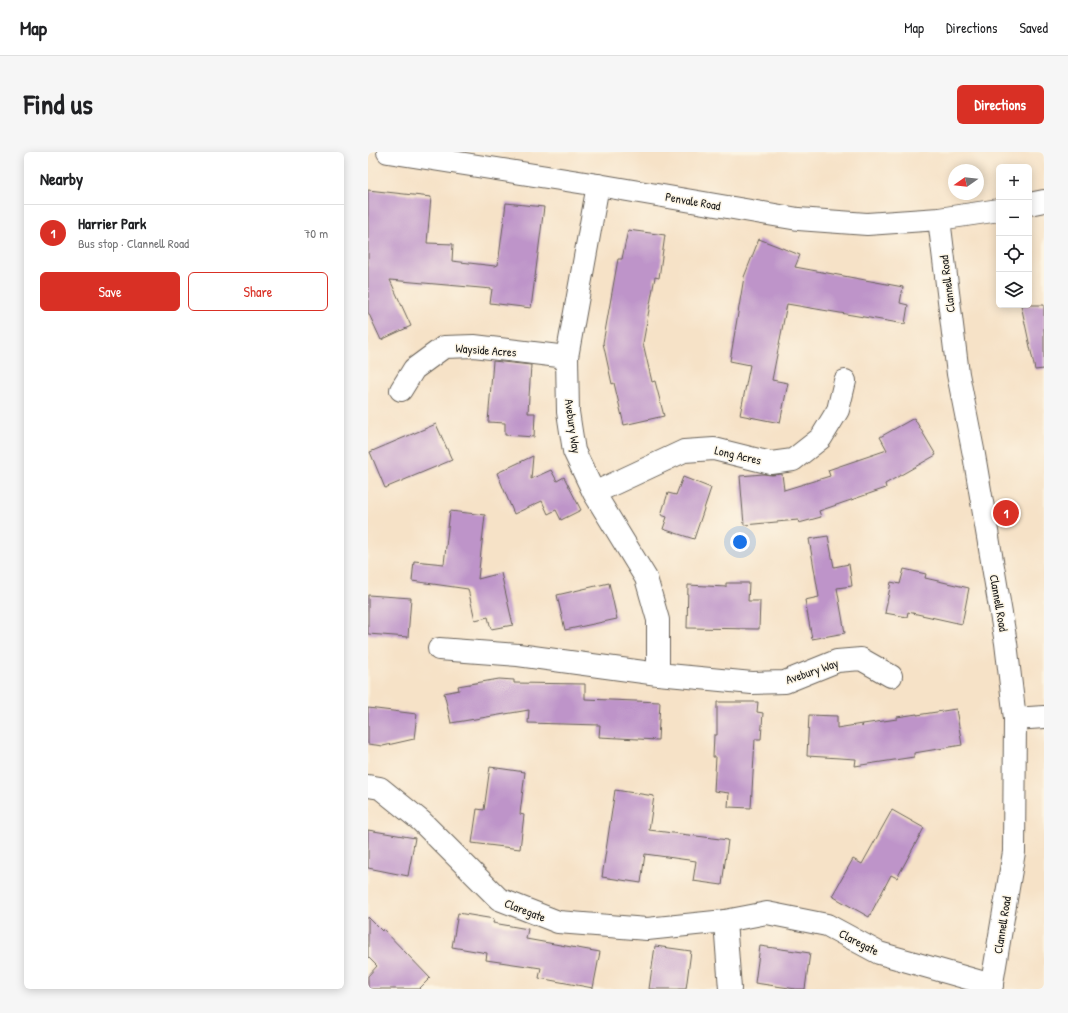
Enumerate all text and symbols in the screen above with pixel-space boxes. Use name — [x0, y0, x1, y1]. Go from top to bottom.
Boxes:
text: Map — [20, 15, 47, 41]
text: Map — [904, 18, 924, 37]
text: Directions — [946, 18, 997, 37]
text: Saved — [1019, 18, 1048, 37]
text: Find us — [24, 85, 93, 123]
button: Directions — [957, 85, 1044, 124]
north arrow — [948, 164, 984, 200]
map controls — [996, 164, 1032, 308]
button: + — [996, 164, 1032, 200]
text: Nearby — [40, 167, 83, 190]
street label: Penvale Road — [664, 188, 722, 214]
button: − — [996, 200, 1032, 236]
text: Harrier Park — [78, 213, 146, 234]
text: 1 — [51, 224, 55, 242]
text: 70 m — [304, 224, 328, 242]
text: Bus stop · Clannell Road — [78, 234, 189, 252]
button: locate — [996, 236, 1032, 272]
street label: Clannell Road — [935, 254, 959, 314]
button: Save — [40, 272, 180, 311]
button: Share — [188, 272, 328, 311]
button: layers — [996, 272, 1032, 308]
street label: Wayside Acres — [455, 339, 518, 361]
street label: Avebury Way — [561, 398, 585, 454]
street label: Long Acres — [713, 441, 763, 469]
pin: 1 — [993, 498, 1019, 528]
your location — [730, 532, 750, 552]
street label: Clannell Road — [986, 573, 1012, 633]
street label: Avebury Way — [783, 654, 841, 688]
street label: Claregate — [502, 894, 548, 926]
street label: Clannell Road — [989, 895, 1015, 955]
street label: Claregate — [836, 925, 882, 959]

